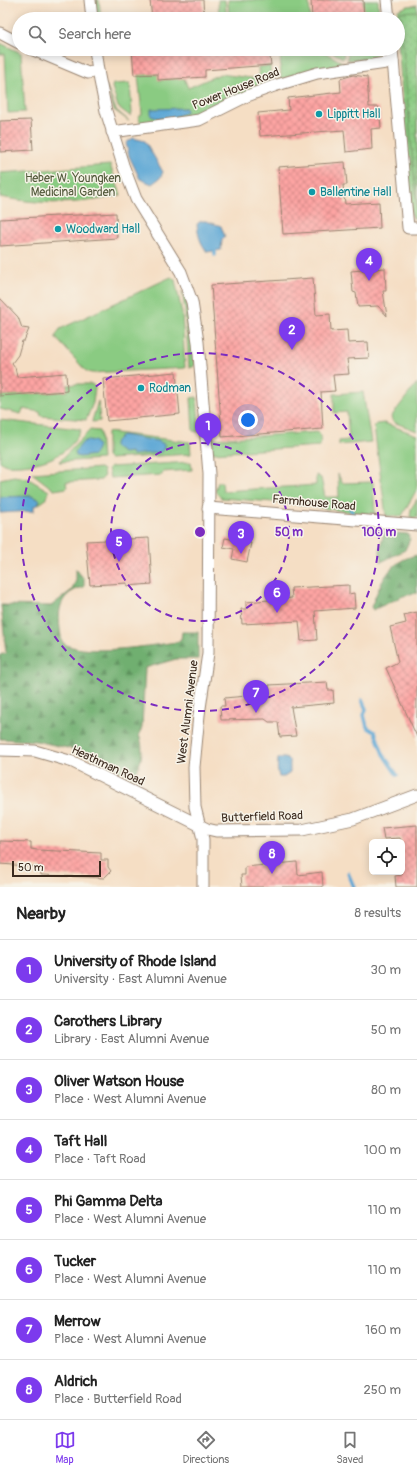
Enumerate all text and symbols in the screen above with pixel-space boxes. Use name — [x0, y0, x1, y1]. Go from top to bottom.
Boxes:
search box — [12, 12, 405, 56]
icon: search — [26, 23, 48, 45]
text: Search here — [58, 25, 131, 44]
street label: Power House Road — [190, 65, 282, 113]
place label: Lippitt Hall — [327, 107, 381, 122]
marker: Lippitt Hall — [314, 109, 324, 119]
park label: Heber W. Youngken Medicinal Garden — [25, 171, 121, 200]
place label: Ballentine Hall — [320, 185, 392, 200]
marker: Ballentine Hall — [307, 187, 317, 197]
place label: Woodward Hall — [66, 222, 140, 237]
marker: Woodward Hall — [53, 224, 63, 234]
pin: 4 — [356, 248, 382, 281]
pin: 2 — [279, 317, 305, 350]
place label: Rodman — [149, 381, 191, 396]
marker: Rodman — [136, 383, 146, 393]
your location — [238, 410, 258, 430]
pin: 1 — [195, 413, 221, 446]
street label: Farmhouse Road — [272, 492, 357, 514]
pin: 3 — [228, 521, 254, 554]
centre of rings — [193, 525, 207, 539]
text: 50 m — [275, 525, 303, 540]
text: 100 m — [362, 525, 397, 540]
pin: 5 — [106, 529, 132, 562]
pin: 6 — [264, 580, 290, 613]
street label: West Alumni Avenue — [174, 659, 202, 765]
pin: 7 — [243, 680, 269, 713]
street label: Heathman Road — [69, 743, 147, 790]
street label: Butterfield Road — [221, 808, 303, 826]
map controls — [369, 839, 405, 875]
button: locate — [369, 839, 405, 875]
pin: 8 — [259, 841, 285, 874]
scale bar — [12, 859, 101, 878]
text: 50 m — [18, 861, 44, 874]
text: Nearby — [16, 903, 65, 924]
text: 8 results — [355, 905, 401, 921]
text: University of Rhode Island — [54, 952, 216, 971]
text: 1 — [26, 962, 32, 978]
text: 30 m — [371, 962, 401, 978]
text: University · East Alumni Avenue — [54, 971, 227, 987]
text: Carothers Library — [54, 1012, 162, 1031]
text: 2 — [25, 1022, 33, 1038]
text: 50 m — [371, 1022, 401, 1038]
text: Library · East Alumni Avenue — [54, 1031, 209, 1047]
text: Oliver Watson House — [54, 1072, 184, 1091]
text: 3 — [25, 1082, 33, 1098]
text: 80 m — [371, 1082, 401, 1098]
text: Place · West Alumni Avenue — [54, 1091, 206, 1107]
text: Taft Hall — [54, 1132, 107, 1151]
text: 4 — [25, 1142, 33, 1158]
text: 100 m — [364, 1142, 401, 1158]
text: Place · Taft Road — [54, 1151, 146, 1167]
text: Phi Gamma Delta — [54, 1192, 163, 1211]
text: 5 — [25, 1202, 33, 1218]
text: 110 m — [368, 1202, 401, 1218]
text: Place · West Alumni Avenue — [54, 1211, 206, 1227]
text: Tucker — [54, 1252, 96, 1271]
text: 6 — [25, 1262, 33, 1278]
text: 110 m — [368, 1262, 401, 1278]
text: Place · West Alumni Avenue — [54, 1271, 206, 1287]
text: Merrow — [54, 1312, 101, 1331]
text: 7 — [26, 1322, 32, 1338]
text: 160 m — [365, 1322, 401, 1338]
text: Place · West Alumni Avenue — [54, 1331, 206, 1347]
text: Aldrich — [54, 1372, 97, 1391]
text: 8 — [26, 1382, 32, 1398]
text: 250 m — [363, 1382, 401, 1398]
text: Place · Butterfield Road — [54, 1391, 182, 1407]
tab: Map — [54, 1429, 76, 1466]
tab: Directions — [183, 1429, 229, 1466]
tab: Saved — [336, 1429, 363, 1466]

